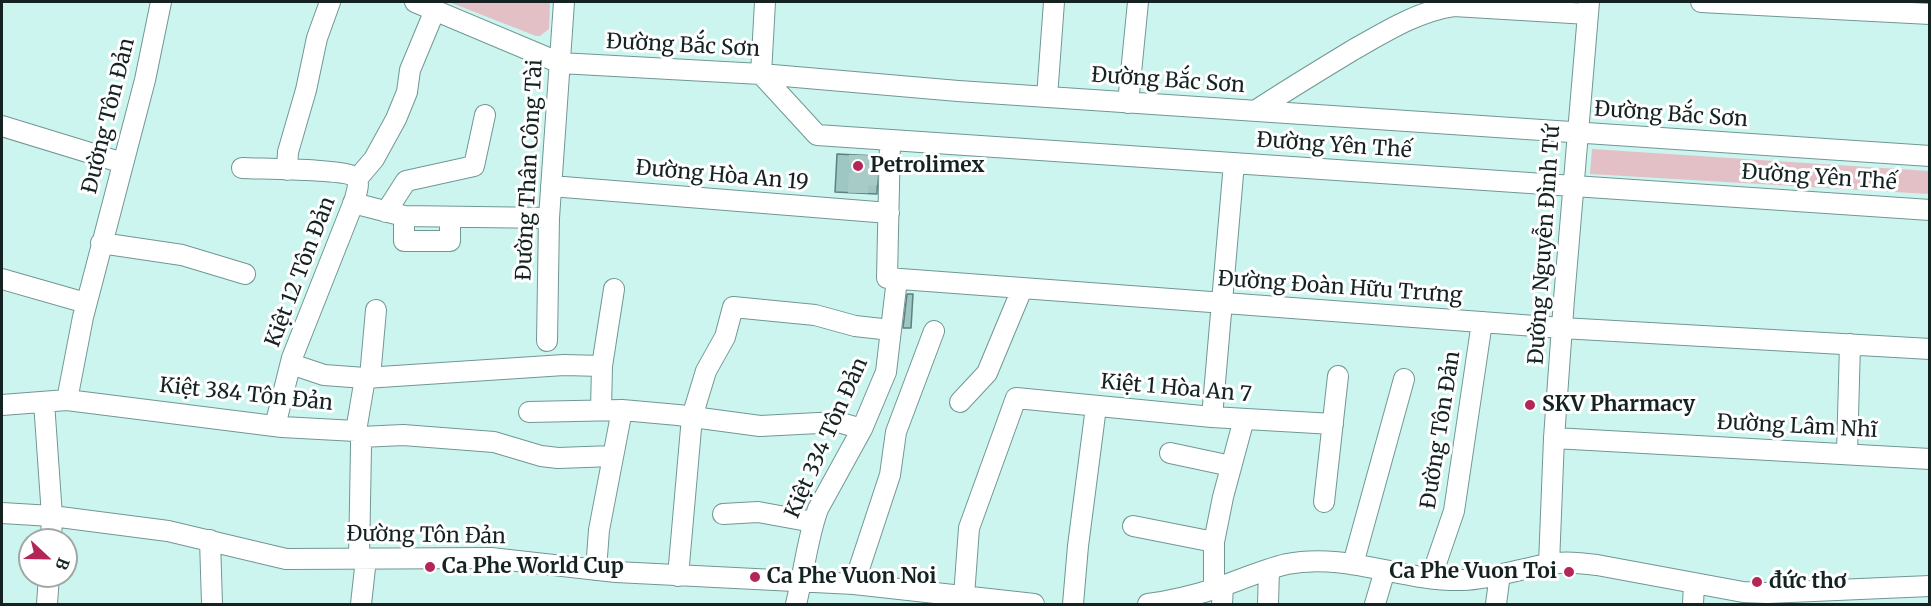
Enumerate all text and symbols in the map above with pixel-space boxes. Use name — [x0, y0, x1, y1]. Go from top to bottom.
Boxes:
street label: Đường Bắc Sơn — [605, 29, 761, 63]
street label: Đường Tôn Đản — [77, 36, 141, 196]
street label: Đường Thân Công Tài — [512, 59, 548, 281]
street label: Đường Bắc Sơn — [1090, 63, 1246, 99]
street label: Đường Bắc Sơn — [1593, 97, 1749, 133]
street label: Đường Nguyễn Đình Tứ — [1524, 125, 1566, 365]
street label: Đường Yên Thế — [1256, 128, 1412, 164]
place label: Petrolimex — [870, 153, 985, 179]
street label: Đường Hòa An 19 — [634, 156, 810, 196]
marker: Petrolimex — [851, 159, 865, 173]
street label: Đường Yên Thế — [1741, 160, 1897, 196]
street label: Kiệt 12 Tôn Đản — [261, 193, 341, 351]
street label: Đường Đoàn Hữu Trưng — [1217, 267, 1463, 309]
street label: Đường Tôn Đản — [1416, 349, 1466, 511]
street label: Kiệt 334 Tôn Đản — [780, 354, 874, 522]
street label: Kiệt 1 Hòa An 7 — [1099, 370, 1253, 408]
street label: Kiệt 384 Tôn Đản — [158, 373, 334, 417]
place label: SKV Pharmacy — [1542, 392, 1695, 418]
marker: SKV Pharmacy — [1523, 398, 1537, 412]
street label: Đường Lâm Nhĩ — [1716, 410, 1878, 444]
street label: Đường Tôn Đản — [346, 522, 506, 550]
north arrow — [18, 528, 78, 588]
place label: Ca Phe World Cup — [442, 554, 624, 580]
text: B — [51, 555, 74, 573]
place label: Ca Phe Vuon Toi — [1389, 559, 1557, 585]
marker: Ca Phe World Cup — [423, 560, 437, 574]
place label: Ca Phe Vuon Noi — [767, 564, 937, 590]
marker: Ca Phe Vuon Toi — [1562, 565, 1576, 579]
place label: đức thơ — [1769, 569, 1846, 595]
marker: Ca Phe Vuon Noi — [748, 570, 762, 584]
marker: đức thơ — [1750, 575, 1764, 589]

